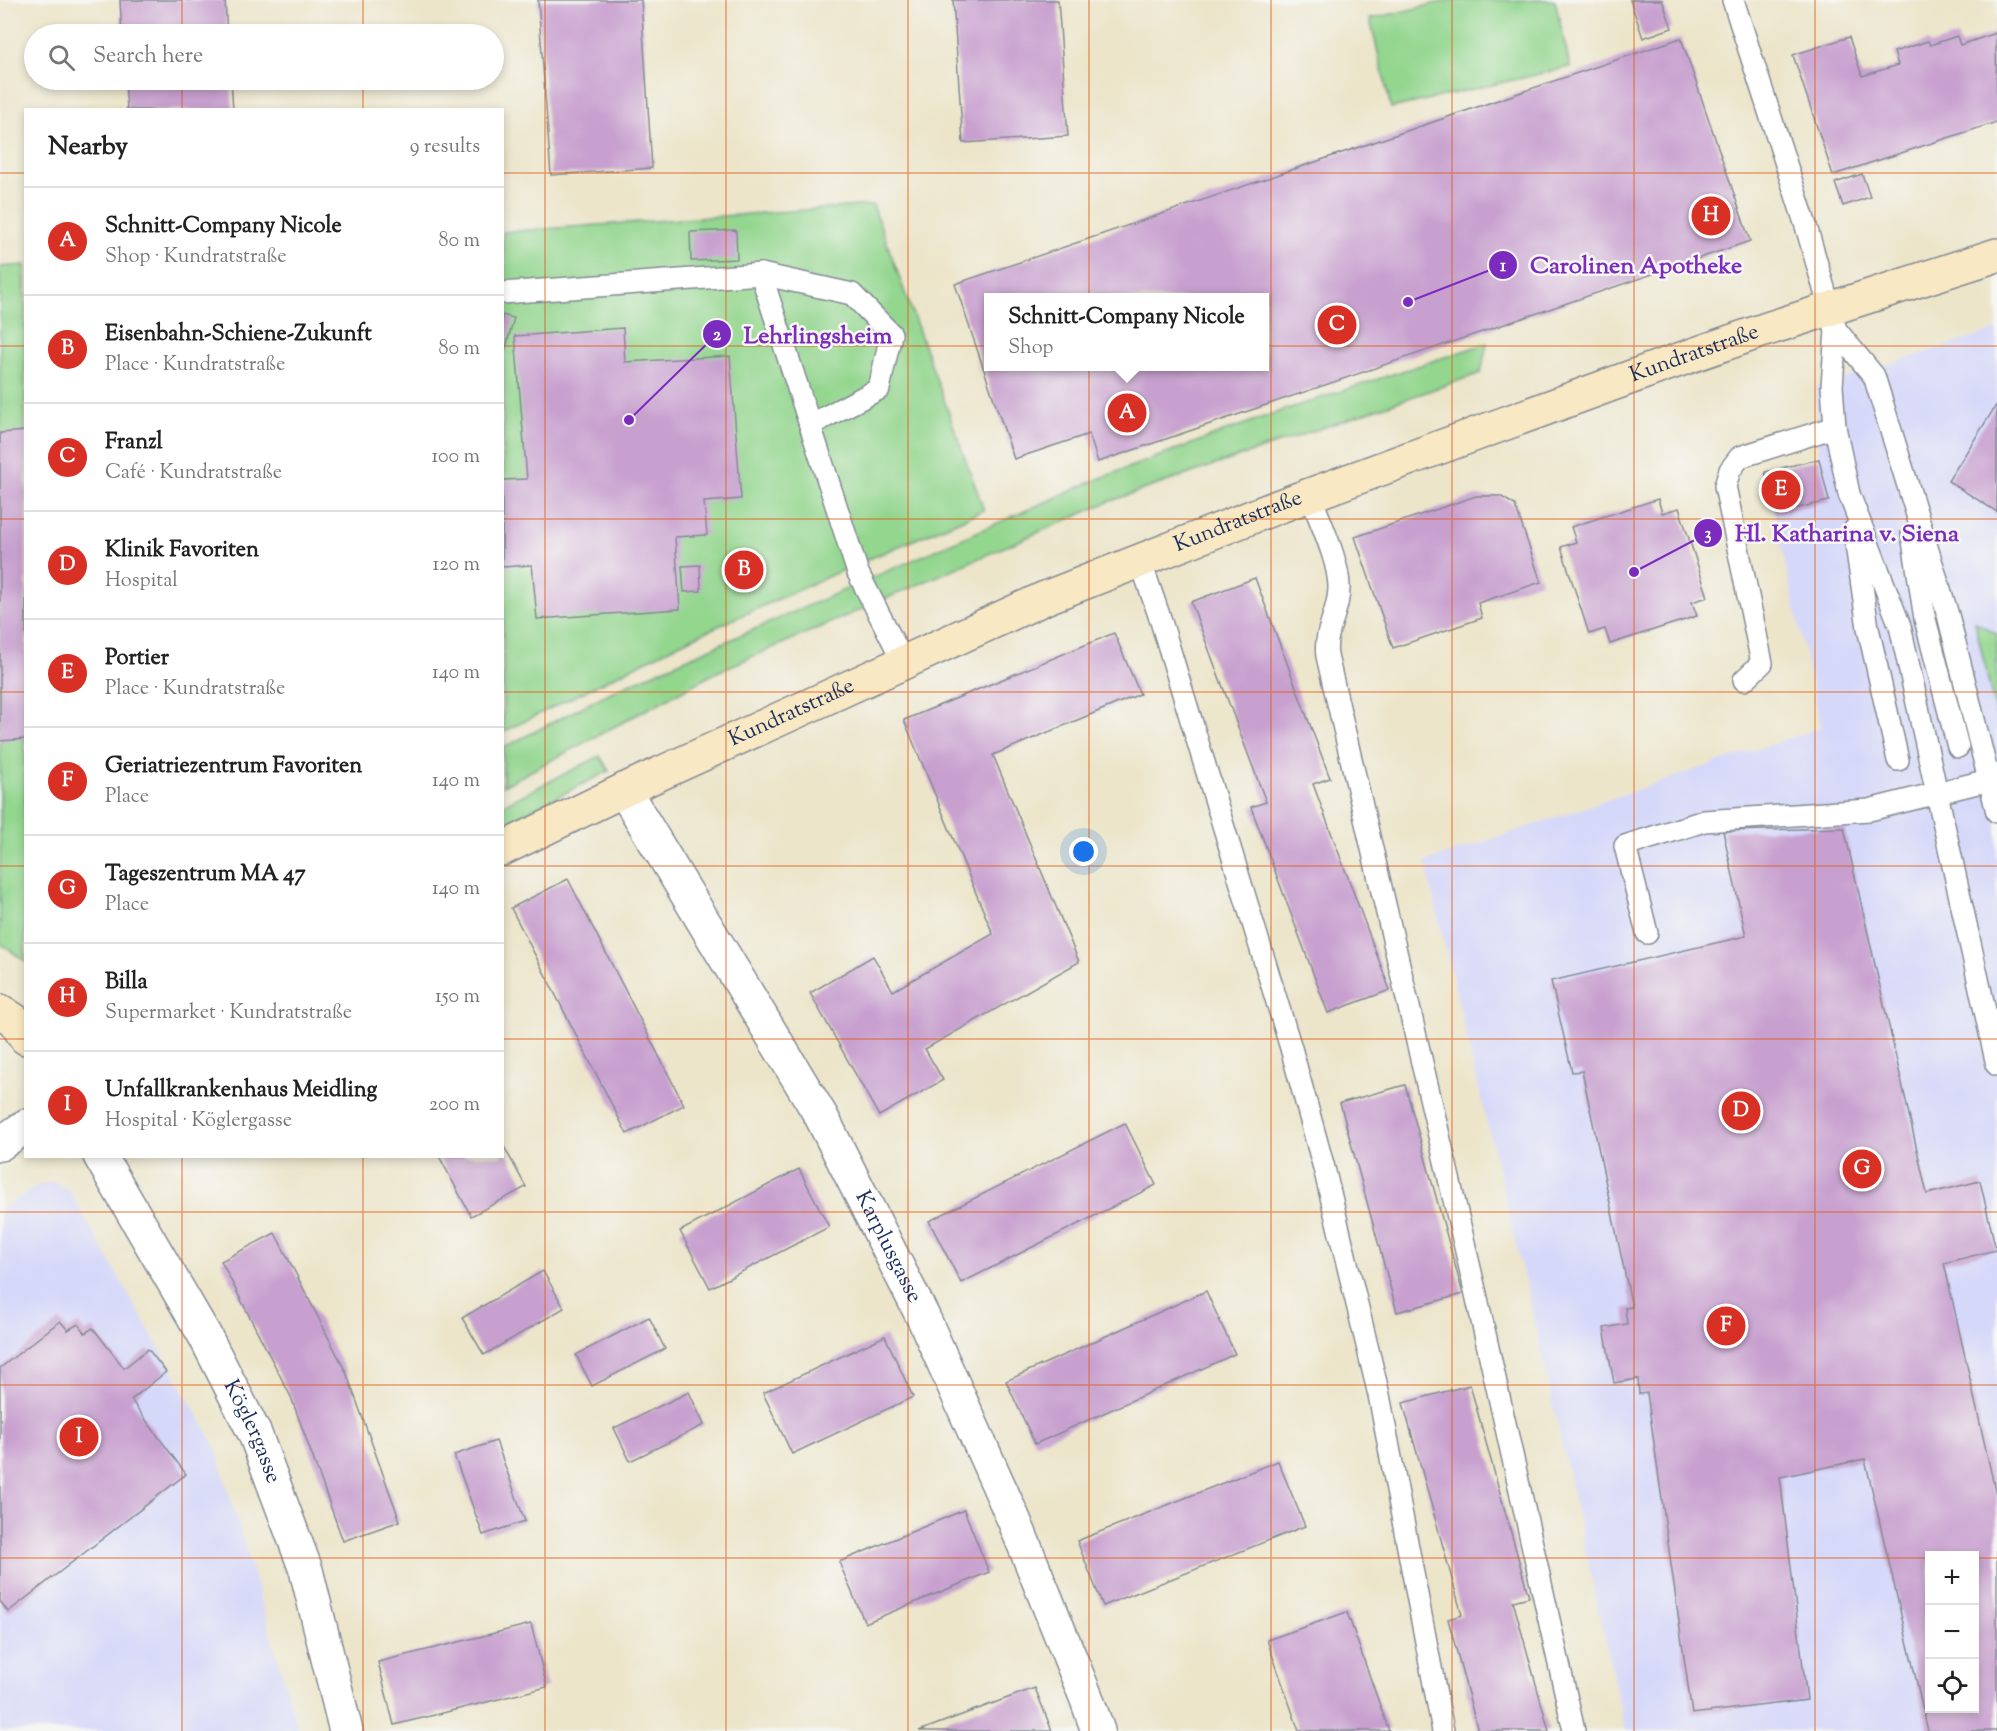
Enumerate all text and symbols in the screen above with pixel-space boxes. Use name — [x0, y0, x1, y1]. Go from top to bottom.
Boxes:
search box — [24, 24, 504, 90]
icon: search — [45, 41, 78, 74]
text: Search here — [93, 41, 203, 73]
text: Nearby — [48, 129, 128, 166]
text: 9 results — [410, 133, 480, 162]
pin: H — [1692, 194, 1730, 238]
text: Schnitt-Company Nicole — [105, 211, 342, 243]
text: A — [59, 227, 76, 256]
text: 80 m — [439, 227, 480, 256]
text: Shop · Kundratstraße — [105, 243, 287, 272]
callout: Carolinen Apotheke — [1488, 244, 1754, 286]
text: Carolinen Apotheke — [1530, 250, 1742, 284]
text: 1 — [1500, 254, 1507, 280]
popup — [984, 293, 1269, 371]
text: Schnitt-Company Nicole — [1008, 302, 1245, 334]
pin: C — [1318, 302, 1356, 348]
callout: Lehrlingsheim — [702, 313, 905, 355]
street label: Kundratstraße — [1625, 317, 1764, 392]
text: Eisenbahn-Schiene-Zukunft — [105, 319, 372, 351]
text: Lehrlingsheim — [744, 320, 892, 354]
text: 2 — [713, 323, 722, 349]
text: Shop — [1008, 334, 1053, 363]
text: B — [61, 335, 74, 364]
text: 80 m — [439, 335, 480, 364]
text: Place · Kundratstraße — [105, 351, 285, 380]
pin: A — [1108, 390, 1146, 436]
text: Franzl — [105, 427, 163, 459]
text: C — [59, 443, 76, 472]
text: 100 m — [431, 443, 480, 472]
text: Café · Kundratstraße — [105, 459, 282, 488]
pin: E — [1762, 468, 1800, 512]
street label: Kundratstraße — [1170, 483, 1307, 562]
callout: Hl. Katharina v. Siena — [1693, 512, 1971, 554]
text: Hl. Katharina v. Siena — [1735, 518, 1960, 552]
text: 3 — [1704, 522, 1712, 548]
text: Klinik Favoriten — [105, 535, 259, 567]
pin: B — [724, 548, 764, 592]
text: D — [60, 551, 75, 580]
text: 120 m — [432, 551, 480, 580]
text: Hospital — [105, 567, 178, 596]
text: Portier — [105, 643, 169, 675]
text: E — [61, 659, 74, 688]
text: 140 m — [432, 659, 480, 688]
street label: Kundratstraße — [724, 671, 860, 756]
text: Place · Kundratstraße — [105, 675, 285, 704]
text: Geriatriezentrum Favoriten — [105, 751, 362, 783]
text: F — [62, 767, 73, 796]
text: 140 m — [432, 767, 480, 796]
text: Place — [105, 783, 149, 812]
your location — [1069, 837, 1098, 866]
text: Tageszentrum MA 47 — [105, 859, 305, 891]
text: G — [59, 875, 76, 904]
text: 140 m — [432, 875, 480, 904]
text: Place — [105, 891, 149, 920]
text: Billa — [105, 967, 148, 999]
text: H — [60, 983, 75, 1012]
text: 150 m — [435, 983, 480, 1012]
text: Supermarket · Kundratstraße — [105, 999, 352, 1028]
text: Unfallkrankenhaus Meidling — [105, 1075, 377, 1107]
pin: D — [1722, 1088, 1760, 1134]
text: I — [64, 1091, 71, 1120]
text: 200 m — [429, 1091, 480, 1120]
text: Hospital · Köglergasse — [105, 1107, 292, 1136]
pin: G — [1842, 1146, 1882, 1192]
street label: Karplusgasse — [846, 1186, 929, 1309]
pin: F — [1706, 1304, 1746, 1348]
street label: Köglergasse — [214, 1374, 288, 1488]
pin: I — [60, 1414, 98, 1460]
map controls — [1925, 1551, 1979, 1713]
button: + — [1925, 1551, 1979, 1605]
button: − — [1925, 1605, 1979, 1659]
button: locate — [1925, 1659, 1979, 1713]

